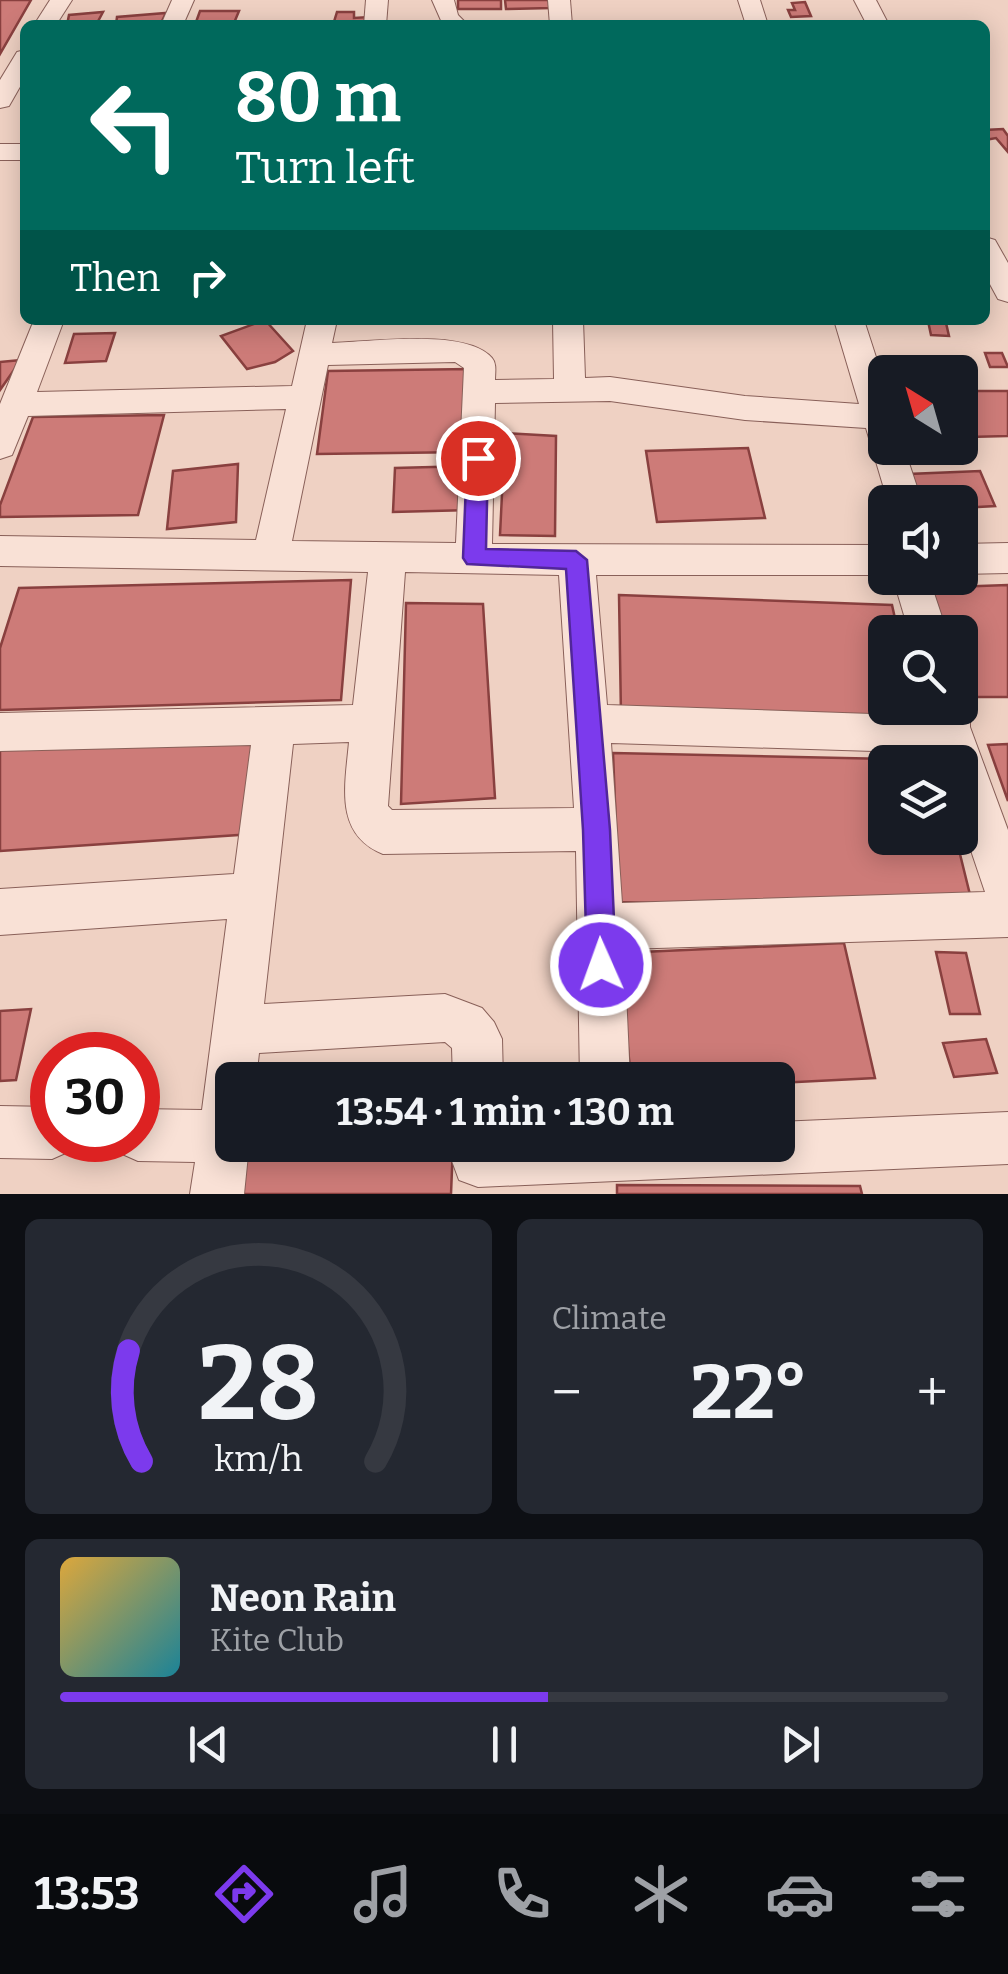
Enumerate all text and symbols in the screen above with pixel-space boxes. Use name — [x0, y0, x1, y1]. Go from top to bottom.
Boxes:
text: 80 m — [235, 56, 401, 140]
icon: left — [70, 60, 200, 190]
text: Turn left — [235, 141, 415, 195]
icon: right — [180, 250, 235, 305]
text: Then — [70, 255, 160, 301]
north arrow — [868, 355, 978, 465]
map controls — [868, 355, 978, 855]
pin — [436, 416, 521, 501]
icon: arrive — [451, 431, 506, 486]
button: sound — [868, 485, 978, 595]
button: search — [868, 615, 978, 725]
button: layers — [868, 745, 978, 855]
position arrow — [549, 913, 653, 1017]
speed limit sign: 30 — [30, 1032, 160, 1162]
text: 13:54 · 1 min · 130 m — [336, 1089, 674, 1135]
text: Climate — [552, 1299, 667, 1337]
text: 28 — [198, 1322, 319, 1447]
text: 22° — [690, 1348, 808, 1438]
text: − — [552, 1360, 582, 1426]
text: + — [917, 1360, 948, 1426]
text: km/h — [214, 1438, 302, 1480]
text: Neon Rain — [210, 1575, 396, 1621]
text: Kite Club — [210, 1621, 344, 1659]
icon: previous — [181, 1717, 236, 1772]
icon: pause — [477, 1717, 532, 1772]
icon: next — [773, 1717, 828, 1772]
icon: directions — [209, 1859, 279, 1929]
icon: music — [348, 1859, 418, 1929]
icon: phone — [487, 1859, 557, 1929]
icon: climate — [626, 1859, 696, 1929]
icon: car — [765, 1859, 835, 1929]
icon: filters — [903, 1859, 973, 1929]
text: 13:53 — [34, 1867, 140, 1921]

